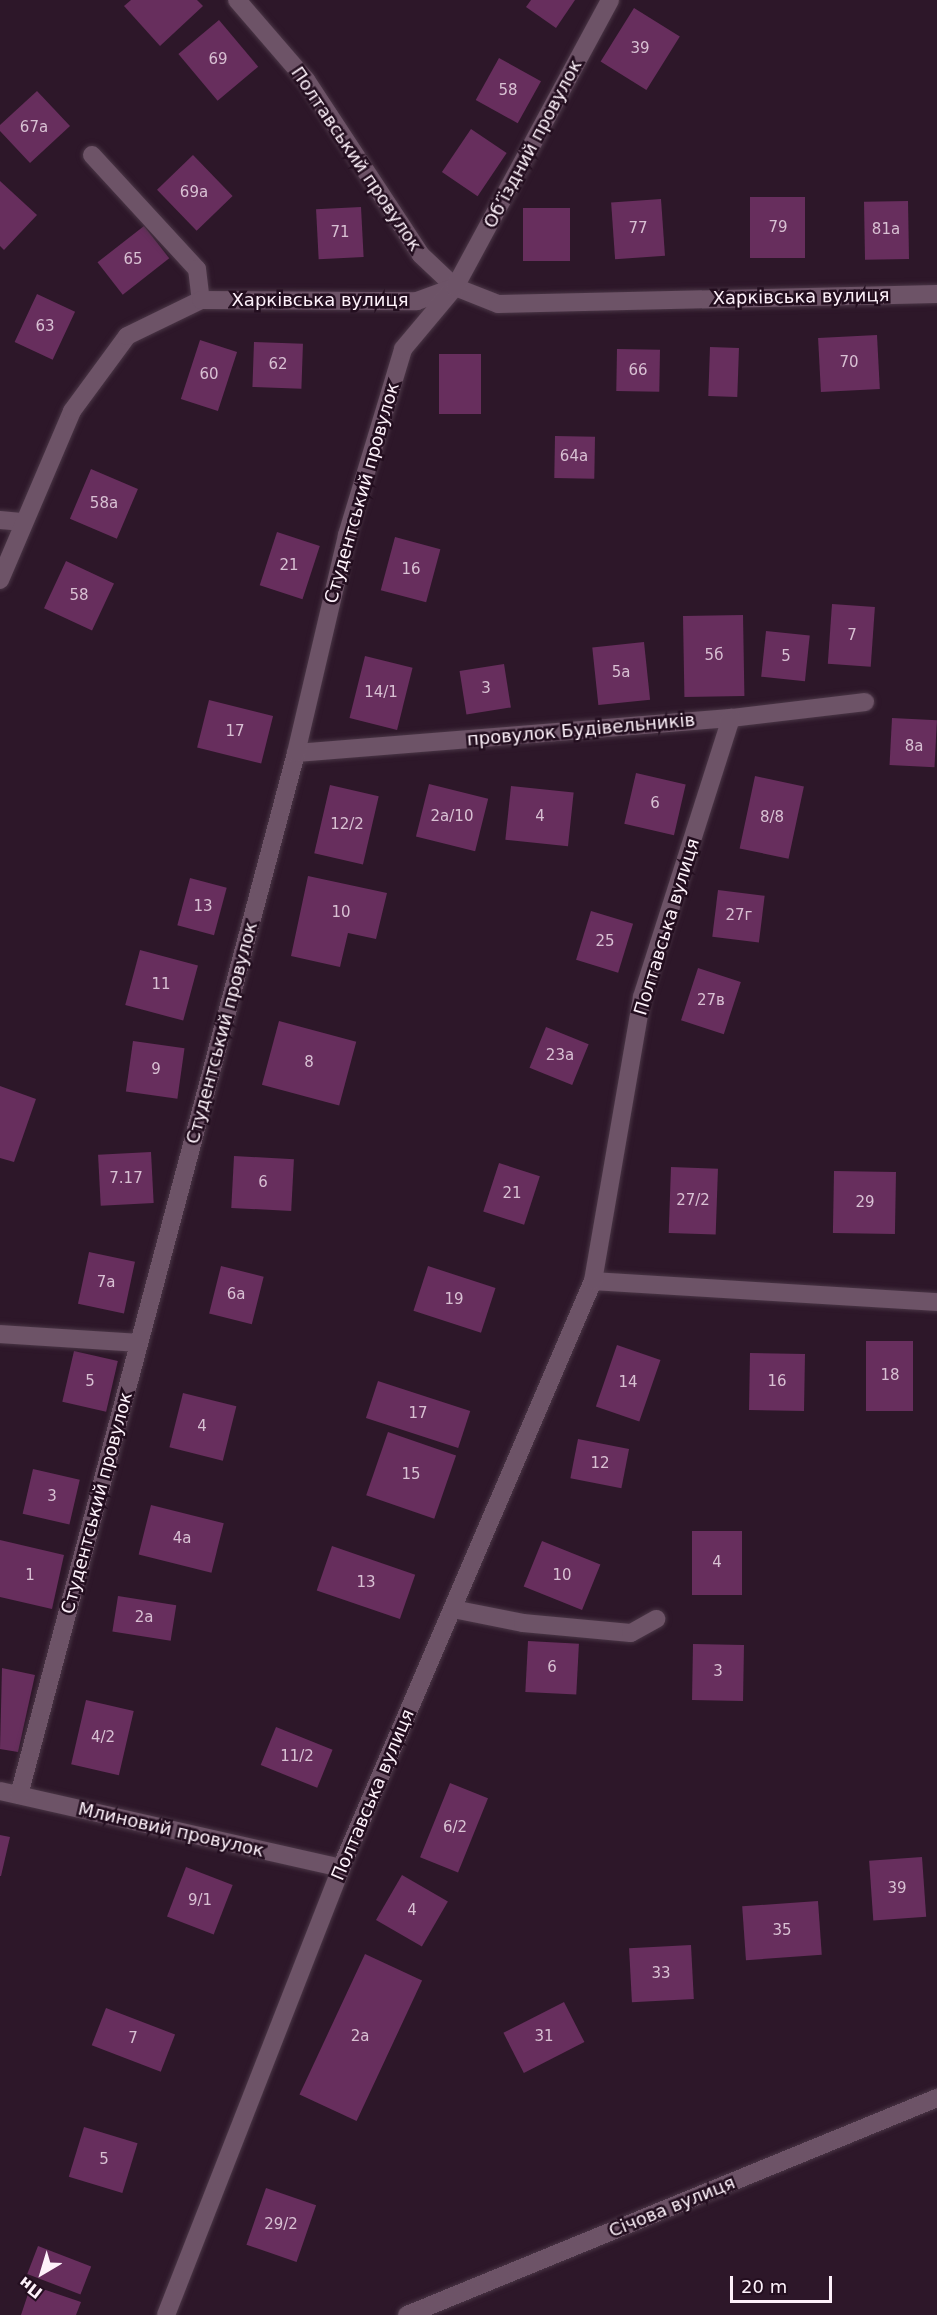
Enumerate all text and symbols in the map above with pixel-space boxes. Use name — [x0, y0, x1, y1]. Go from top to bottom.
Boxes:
house number: 39 — [630, 40, 650, 58]
house number: 69 — [208, 51, 228, 69]
street label: Обʼїздний провулок — [479, 56, 587, 232]
street label: Полтавський провулок — [286, 63, 426, 255]
house number: 58 — [498, 82, 518, 100]
house number: 67а — [20, 119, 48, 137]
house number: 69а — [180, 184, 208, 202]
house number: 79 — [768, 219, 788, 237]
house number: 77 — [628, 220, 648, 238]
house number: 81а — [872, 221, 900, 239]
house number: 71 — [330, 224, 350, 242]
house number: 65 — [123, 251, 143, 269]
street label: Харківська вулиця — [712, 285, 890, 309]
street label: Харківська вулиця — [232, 289, 408, 311]
house number: 63 — [35, 318, 55, 336]
house number: 70 — [839, 354, 859, 372]
house number: 62 — [268, 356, 288, 374]
house number: 66 — [628, 362, 648, 380]
house number: 60 — [199, 366, 219, 384]
street label: Студентський провулок — [320, 380, 404, 606]
house number: 64а — [560, 448, 588, 466]
house number: 58а — [90, 495, 118, 513]
house number: 21 — [279, 557, 299, 575]
house number: 16 — [401, 561, 421, 579]
house number: 58 — [69, 587, 89, 605]
house number: 7 — [847, 627, 857, 645]
house number: 5б — [705, 647, 723, 665]
house number: 5 — [781, 648, 791, 666]
house number: 5а — [612, 664, 630, 682]
house number: 3 — [481, 680, 491, 698]
house number: 14/1 — [364, 684, 398, 702]
street label: провулок Будівельників — [466, 709, 696, 751]
house number: 17 — [225, 723, 245, 741]
house number: 8а — [905, 738, 923, 756]
house number: 6 — [650, 795, 660, 813]
house number: 2а/10 — [431, 808, 473, 826]
house number: 4 — [535, 808, 545, 826]
house number: 8/8 — [760, 809, 784, 827]
house number: 12/2 — [330, 816, 364, 834]
street label: Полтавська вулиця — [630, 836, 704, 1018]
house number: 13 — [193, 898, 213, 916]
house number: 10 — [331, 904, 351, 922]
house number: 27г — [726, 907, 752, 925]
street label: Студентський провулок — [182, 920, 262, 1146]
house number: 25 — [595, 933, 615, 951]
house number: 11 — [151, 976, 171, 994]
house number: 27в — [697, 992, 725, 1010]
house number: 23а — [546, 1047, 574, 1065]
house number: 8 — [304, 1054, 314, 1072]
house number: 9 — [151, 1061, 161, 1079]
house number: 7.17 — [109, 1170, 143, 1188]
house number: 6 — [258, 1174, 268, 1192]
house number: 21 — [502, 1185, 522, 1203]
house number: 27/2 — [676, 1192, 710, 1210]
house number: 29 — [855, 1194, 875, 1212]
house number: 7а — [97, 1274, 115, 1292]
house number: 6а — [227, 1286, 245, 1304]
house number: 19 — [444, 1291, 464, 1309]
house number: 18 — [880, 1367, 900, 1385]
house number: 5 — [85, 1373, 95, 1391]
house number: 16 — [767, 1373, 787, 1391]
house number: 14 — [618, 1374, 638, 1392]
street label: Студентський провулок — [57, 1390, 137, 1616]
house number: 17 — [408, 1405, 428, 1423]
house number: 4 — [197, 1418, 207, 1436]
house number: 12 — [590, 1455, 610, 1473]
house number: 15 — [401, 1466, 421, 1484]
house number: 3 — [47, 1488, 57, 1506]
house number: 4а — [173, 1530, 191, 1548]
house number: 4 — [712, 1554, 722, 1572]
house number: 1 — [25, 1567, 35, 1585]
house number: 10 — [552, 1567, 572, 1585]
house number: 13 — [356, 1574, 376, 1592]
house number: 2а — [135, 1609, 153, 1627]
house number: 6 — [547, 1659, 557, 1677]
house number: 3 — [713, 1663, 723, 1681]
street label: Полтавська вулиця — [327, 1706, 419, 1884]
house number: 4/2 — [91, 1729, 115, 1747]
house number: 11/2 — [280, 1748, 314, 1766]
street label: Млиновий провулок — [76, 1798, 266, 1862]
house number: 6/2 — [443, 1819, 467, 1837]
house number: 39 — [887, 1880, 907, 1898]
house number: 9/1 — [188, 1892, 212, 1910]
house number: 4 — [407, 1902, 417, 1920]
house number: 35 — [772, 1922, 792, 1940]
house number: 33 — [651, 1965, 671, 1983]
house number: 2а — [351, 2028, 369, 2046]
house number: 31 — [534, 2028, 554, 2046]
house number: 7 — [128, 2030, 138, 2048]
house number: 5 — [99, 2151, 109, 2169]
street label: Січова вулиця — [606, 2172, 738, 2242]
house number: 29/2 — [264, 2216, 298, 2234]
north arrow — [12, 2243, 72, 2303]
scale bar — [733, 2264, 835, 2302]
text: Пн — [15, 2273, 46, 2303]
text: 20 m — [741, 2276, 787, 2297]

